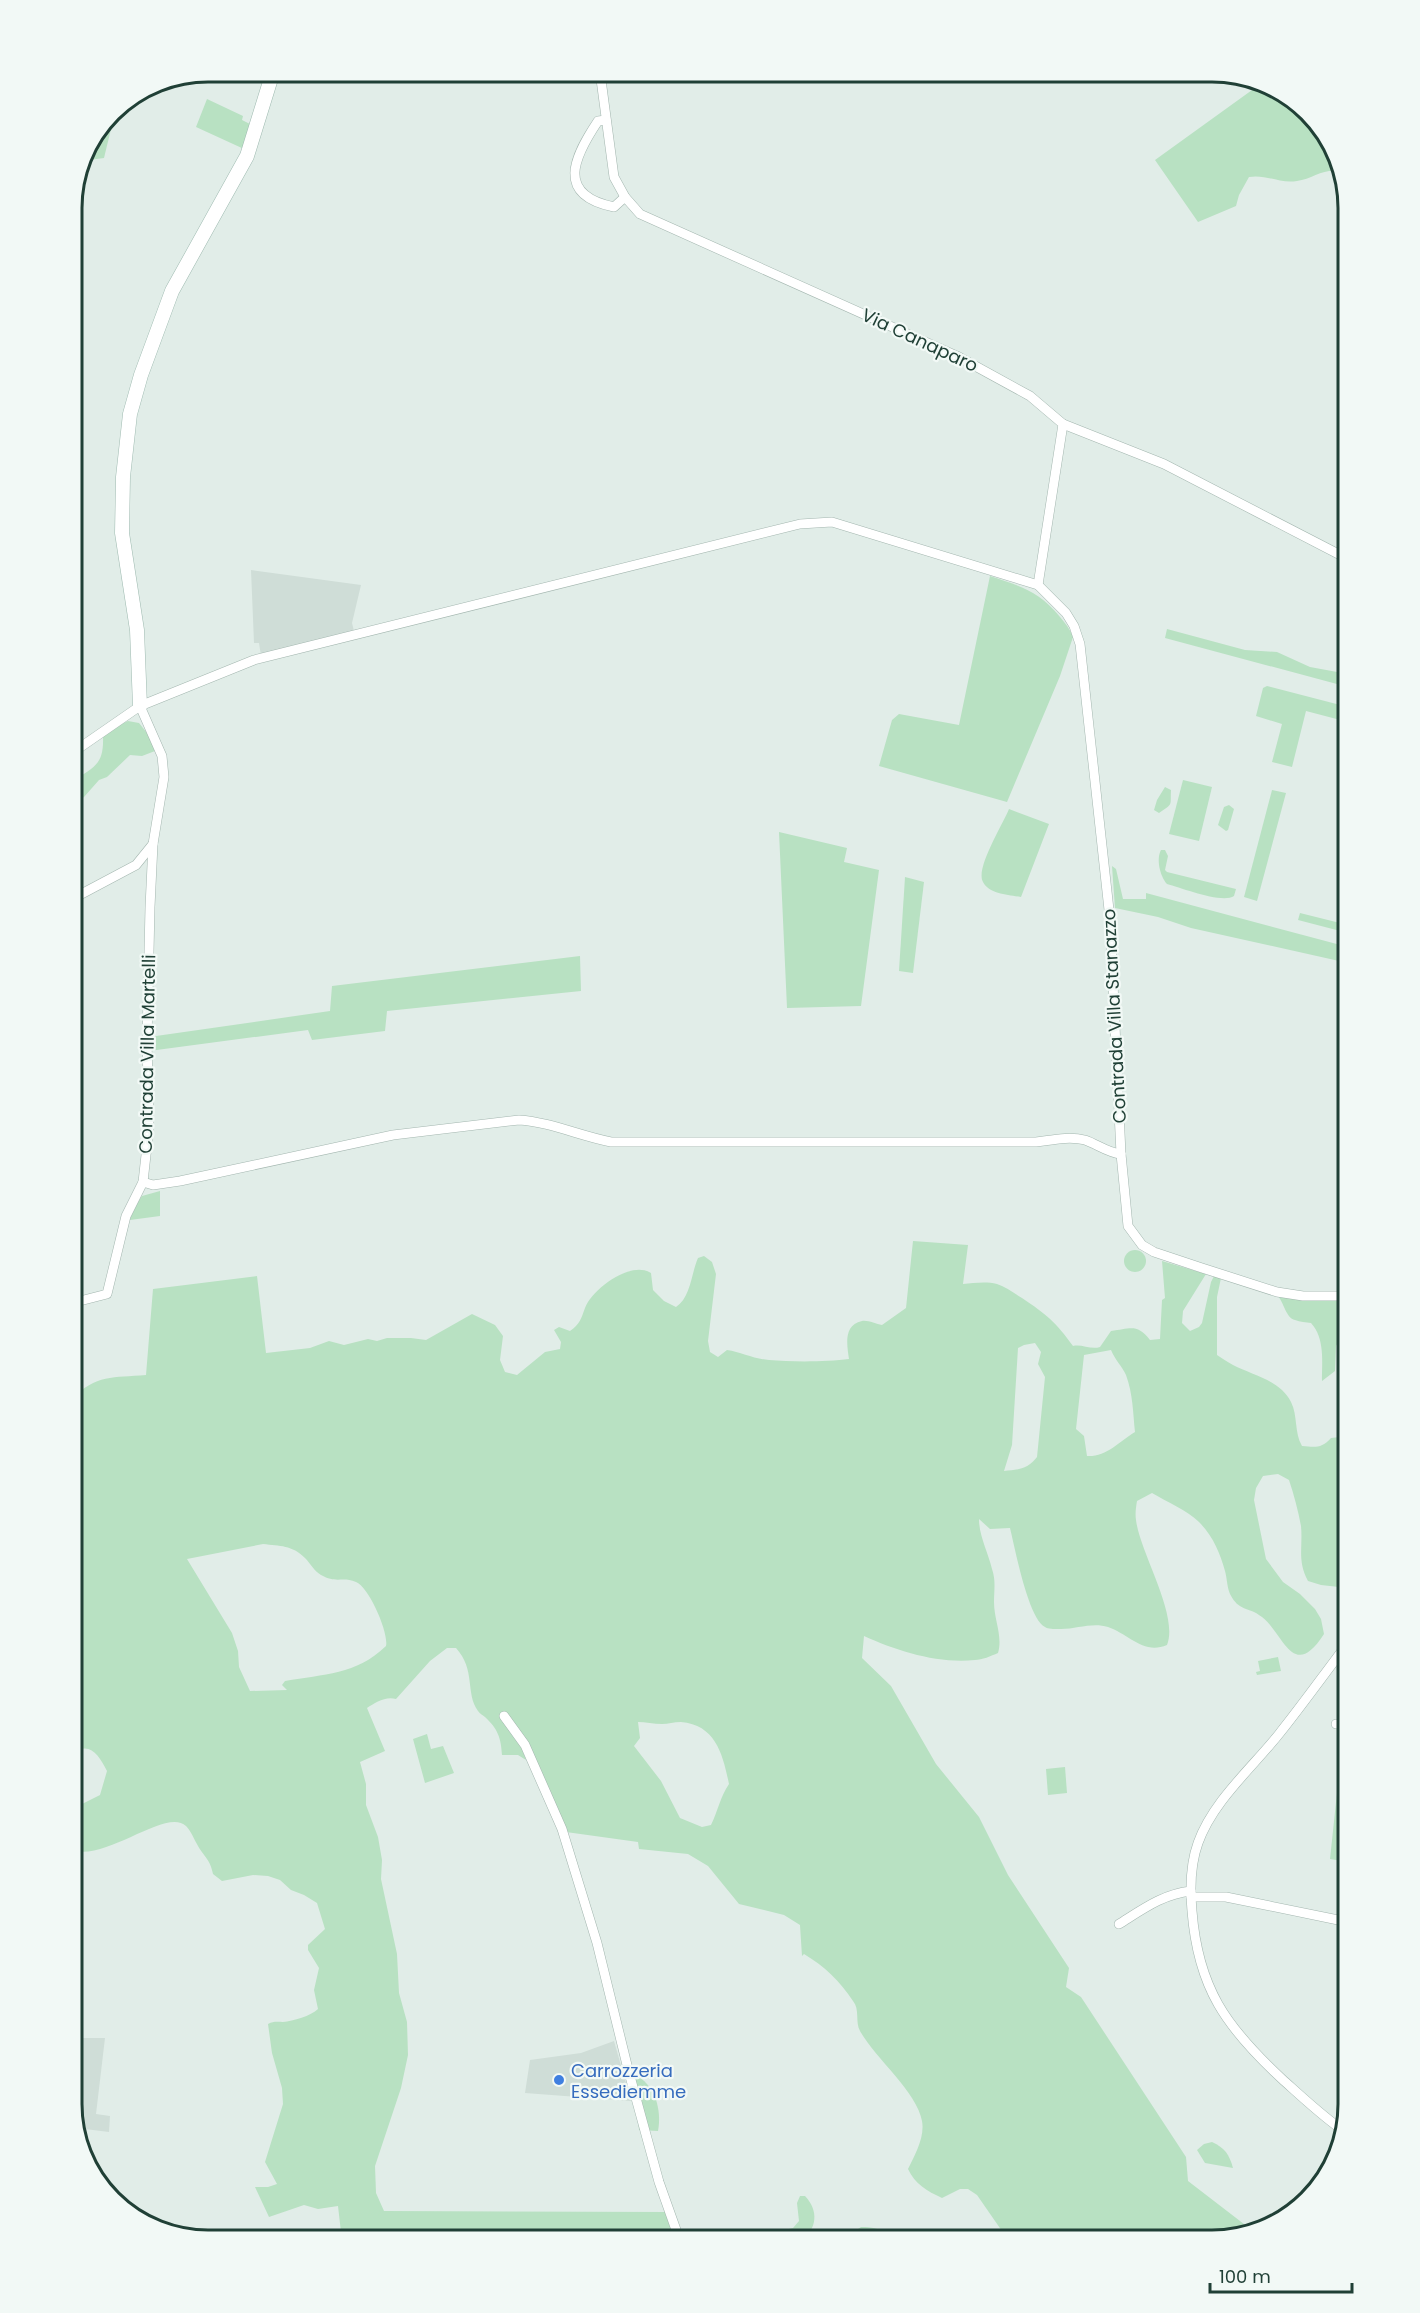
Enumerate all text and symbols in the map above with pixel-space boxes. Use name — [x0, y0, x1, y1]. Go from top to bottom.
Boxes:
street label: Via Canaparo — [858, 302, 982, 378]
street label: Contrada Villa Stanazzo — [1096, 908, 1132, 1124]
street label: Contrada Villa Martelli — [133, 954, 161, 1154]
place label: Carrozzeria Essediemme — [571, 2058, 686, 2104]
marker: Carrozzeria Essediemme — [552, 2073, 566, 2087]
scale bar — [1210, 2256, 1352, 2294]
text: 100 m — [1219, 2264, 1271, 2289]

